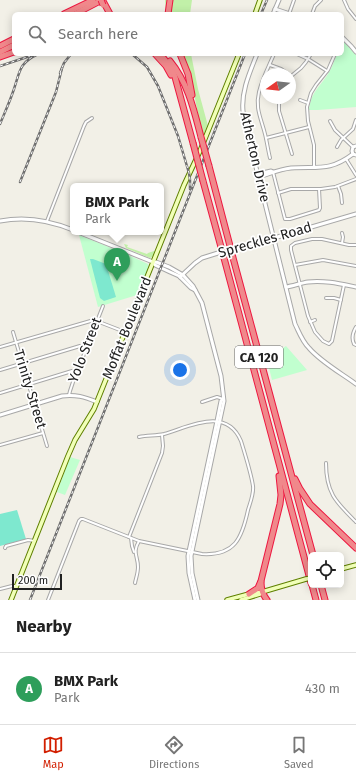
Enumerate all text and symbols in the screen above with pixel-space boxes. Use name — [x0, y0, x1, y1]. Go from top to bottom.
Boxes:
search box — [12, 12, 344, 56]
icon: search — [26, 23, 48, 45]
text: Search here — [58, 25, 138, 43]
north arrow — [260, 68, 296, 104]
street label: Atherton Drive — [236, 110, 274, 204]
popup — [70, 183, 164, 235]
text: BMX Park — [85, 193, 149, 211]
text: Park — [85, 211, 111, 226]
street label: Spreckles Road — [216, 219, 314, 261]
pin: A — [104, 248, 130, 281]
street label: Moffat Boulevard — [99, 274, 155, 382]
street label: Yolo Street — [65, 314, 106, 385]
road number: CA 120 — [235, 346, 283, 368]
street label: Trinity Street — [10, 347, 50, 432]
your location — [170, 360, 190, 380]
map controls — [308, 552, 344, 588]
button: locate — [308, 552, 344, 588]
scale bar — [12, 572, 62, 591]
text: 200 m — [18, 574, 48, 587]
text: Nearby — [16, 616, 71, 637]
text: BMX Park — [54, 672, 118, 690]
text: A — [25, 681, 33, 696]
text: 430 m — [305, 681, 340, 696]
text: Park — [54, 690, 80, 705]
tab: Map — [42, 734, 64, 771]
tab: Directions — [149, 734, 199, 771]
tab: Saved — [284, 734, 314, 771]

